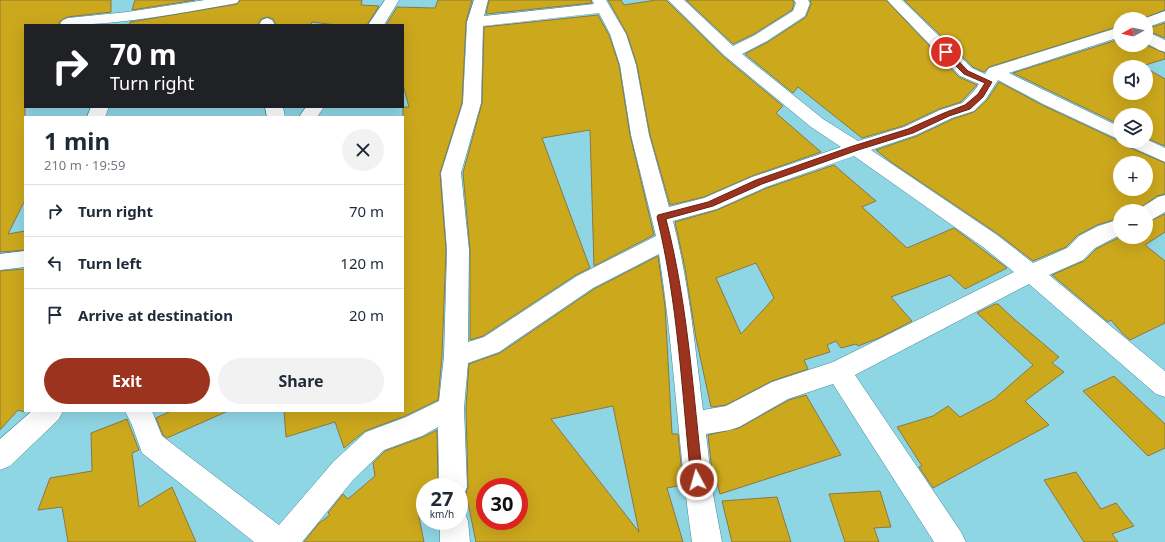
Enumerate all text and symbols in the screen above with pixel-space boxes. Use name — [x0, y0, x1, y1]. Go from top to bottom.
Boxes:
north arrow — [1113, 12, 1153, 52]
map controls — [1113, 12, 1153, 244]
text: 70 m — [110, 35, 177, 73]
pin — [929, 35, 963, 69]
icon: right — [44, 40, 96, 92]
icon: arrive — [935, 41, 957, 63]
button: sound — [1113, 60, 1153, 100]
text: Turn right — [110, 71, 194, 95]
button: layers — [1113, 108, 1153, 148]
text: 1 min — [44, 124, 110, 157]
button: close — [342, 129, 384, 171]
text: 210 m · 19:59 — [44, 156, 125, 174]
button: + — [1113, 156, 1153, 196]
icon: right — [44, 200, 66, 222]
text: Turn right — [78, 201, 153, 221]
text: 70 m — [349, 201, 384, 221]
button: − — [1113, 204, 1153, 244]
icon: left — [44, 252, 66, 274]
text: Turn left — [78, 253, 142, 273]
text: 120 m — [340, 253, 384, 273]
icon: arrive — [44, 304, 66, 326]
text: Arrive at destination — [78, 305, 233, 325]
text: 20 m — [349, 305, 384, 325]
button: Exit — [44, 358, 210, 404]
button: Share — [218, 358, 384, 404]
position arrow — [676, 459, 718, 501]
speed limit sign: 30 — [476, 478, 528, 530]
text: 27 — [431, 485, 453, 512]
text: km/h — [430, 507, 454, 521]

